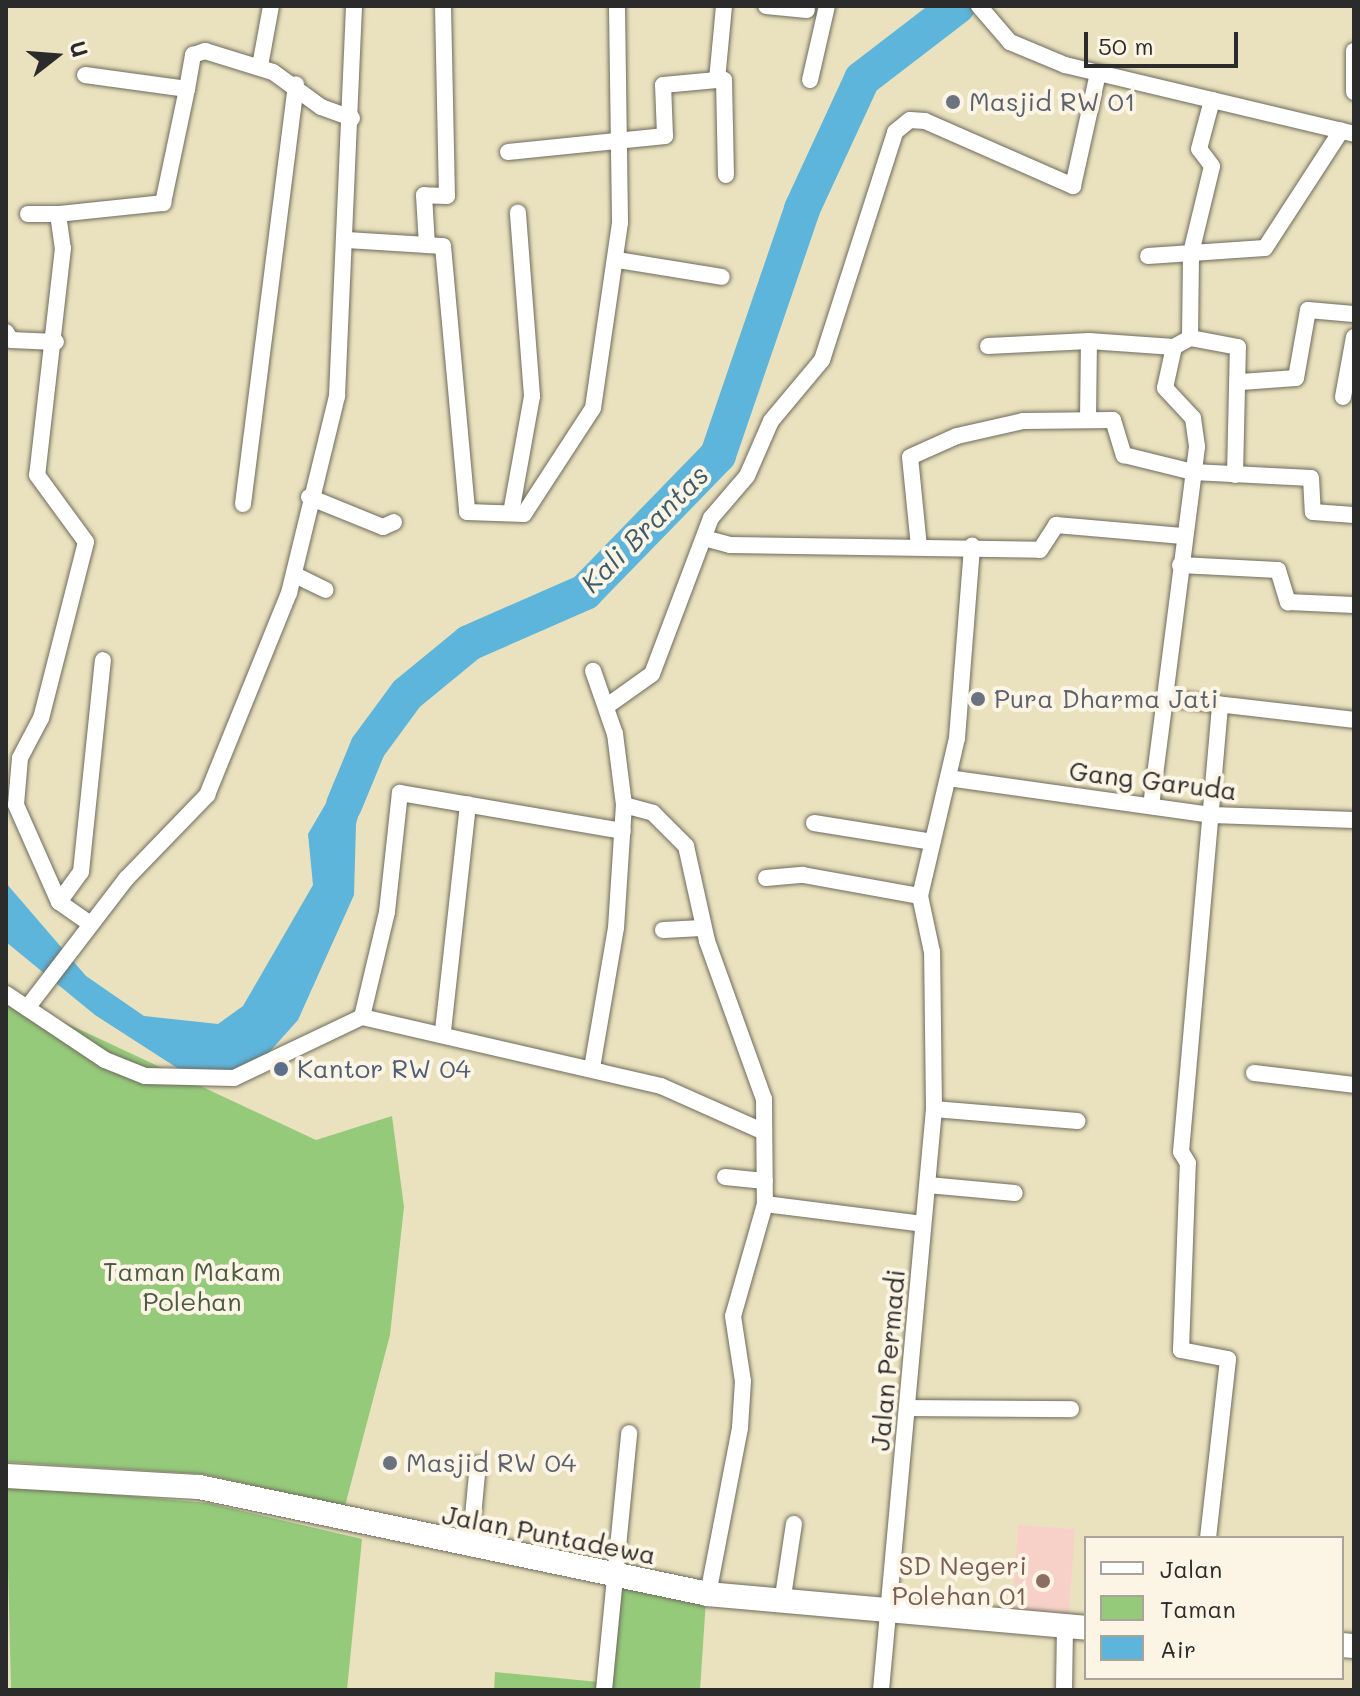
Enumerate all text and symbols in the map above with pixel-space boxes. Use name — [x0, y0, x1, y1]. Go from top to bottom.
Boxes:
north arrow — [16, 16, 96, 96]
scale bar — [1088, 16, 1242, 66]
text: 50 m — [1098, 30, 1154, 61]
text: U — [63, 37, 96, 60]
place label: Masjid RW 01 — [969, 86, 1136, 118]
marker: Masjid RW 01 — [944, 93, 962, 111]
water label: Kali Brantas — [573, 457, 715, 599]
place label: Pura Dharma Jati — [994, 683, 1219, 715]
marker: Pura Dharma Jati — [969, 690, 987, 708]
street label: Gang Garuda — [1067, 755, 1239, 807]
place label: Kantor RW 04 — [297, 1053, 471, 1085]
marker: Kantor RW 04 — [272, 1060, 290, 1078]
park label: Taman Makam Polehan — [103, 1256, 281, 1318]
street label: Jalan Permadi — [865, 1268, 911, 1452]
place label: Masjid RW 04 — [406, 1447, 576, 1479]
marker: Masjid RW 04 — [381, 1454, 399, 1472]
street label: Jalan Puntadewa — [440, 1499, 658, 1571]
legend — [1084, 1536, 1344, 1680]
place label: SD Negeri Polehan 01 — [892, 1550, 1027, 1612]
text: Jalan — [1160, 1553, 1222, 1584]
marker: SD Negeri Polehan 01 — [1034, 1572, 1052, 1590]
text: Taman — [1160, 1593, 1236, 1624]
text: Air — [1160, 1633, 1196, 1664]

